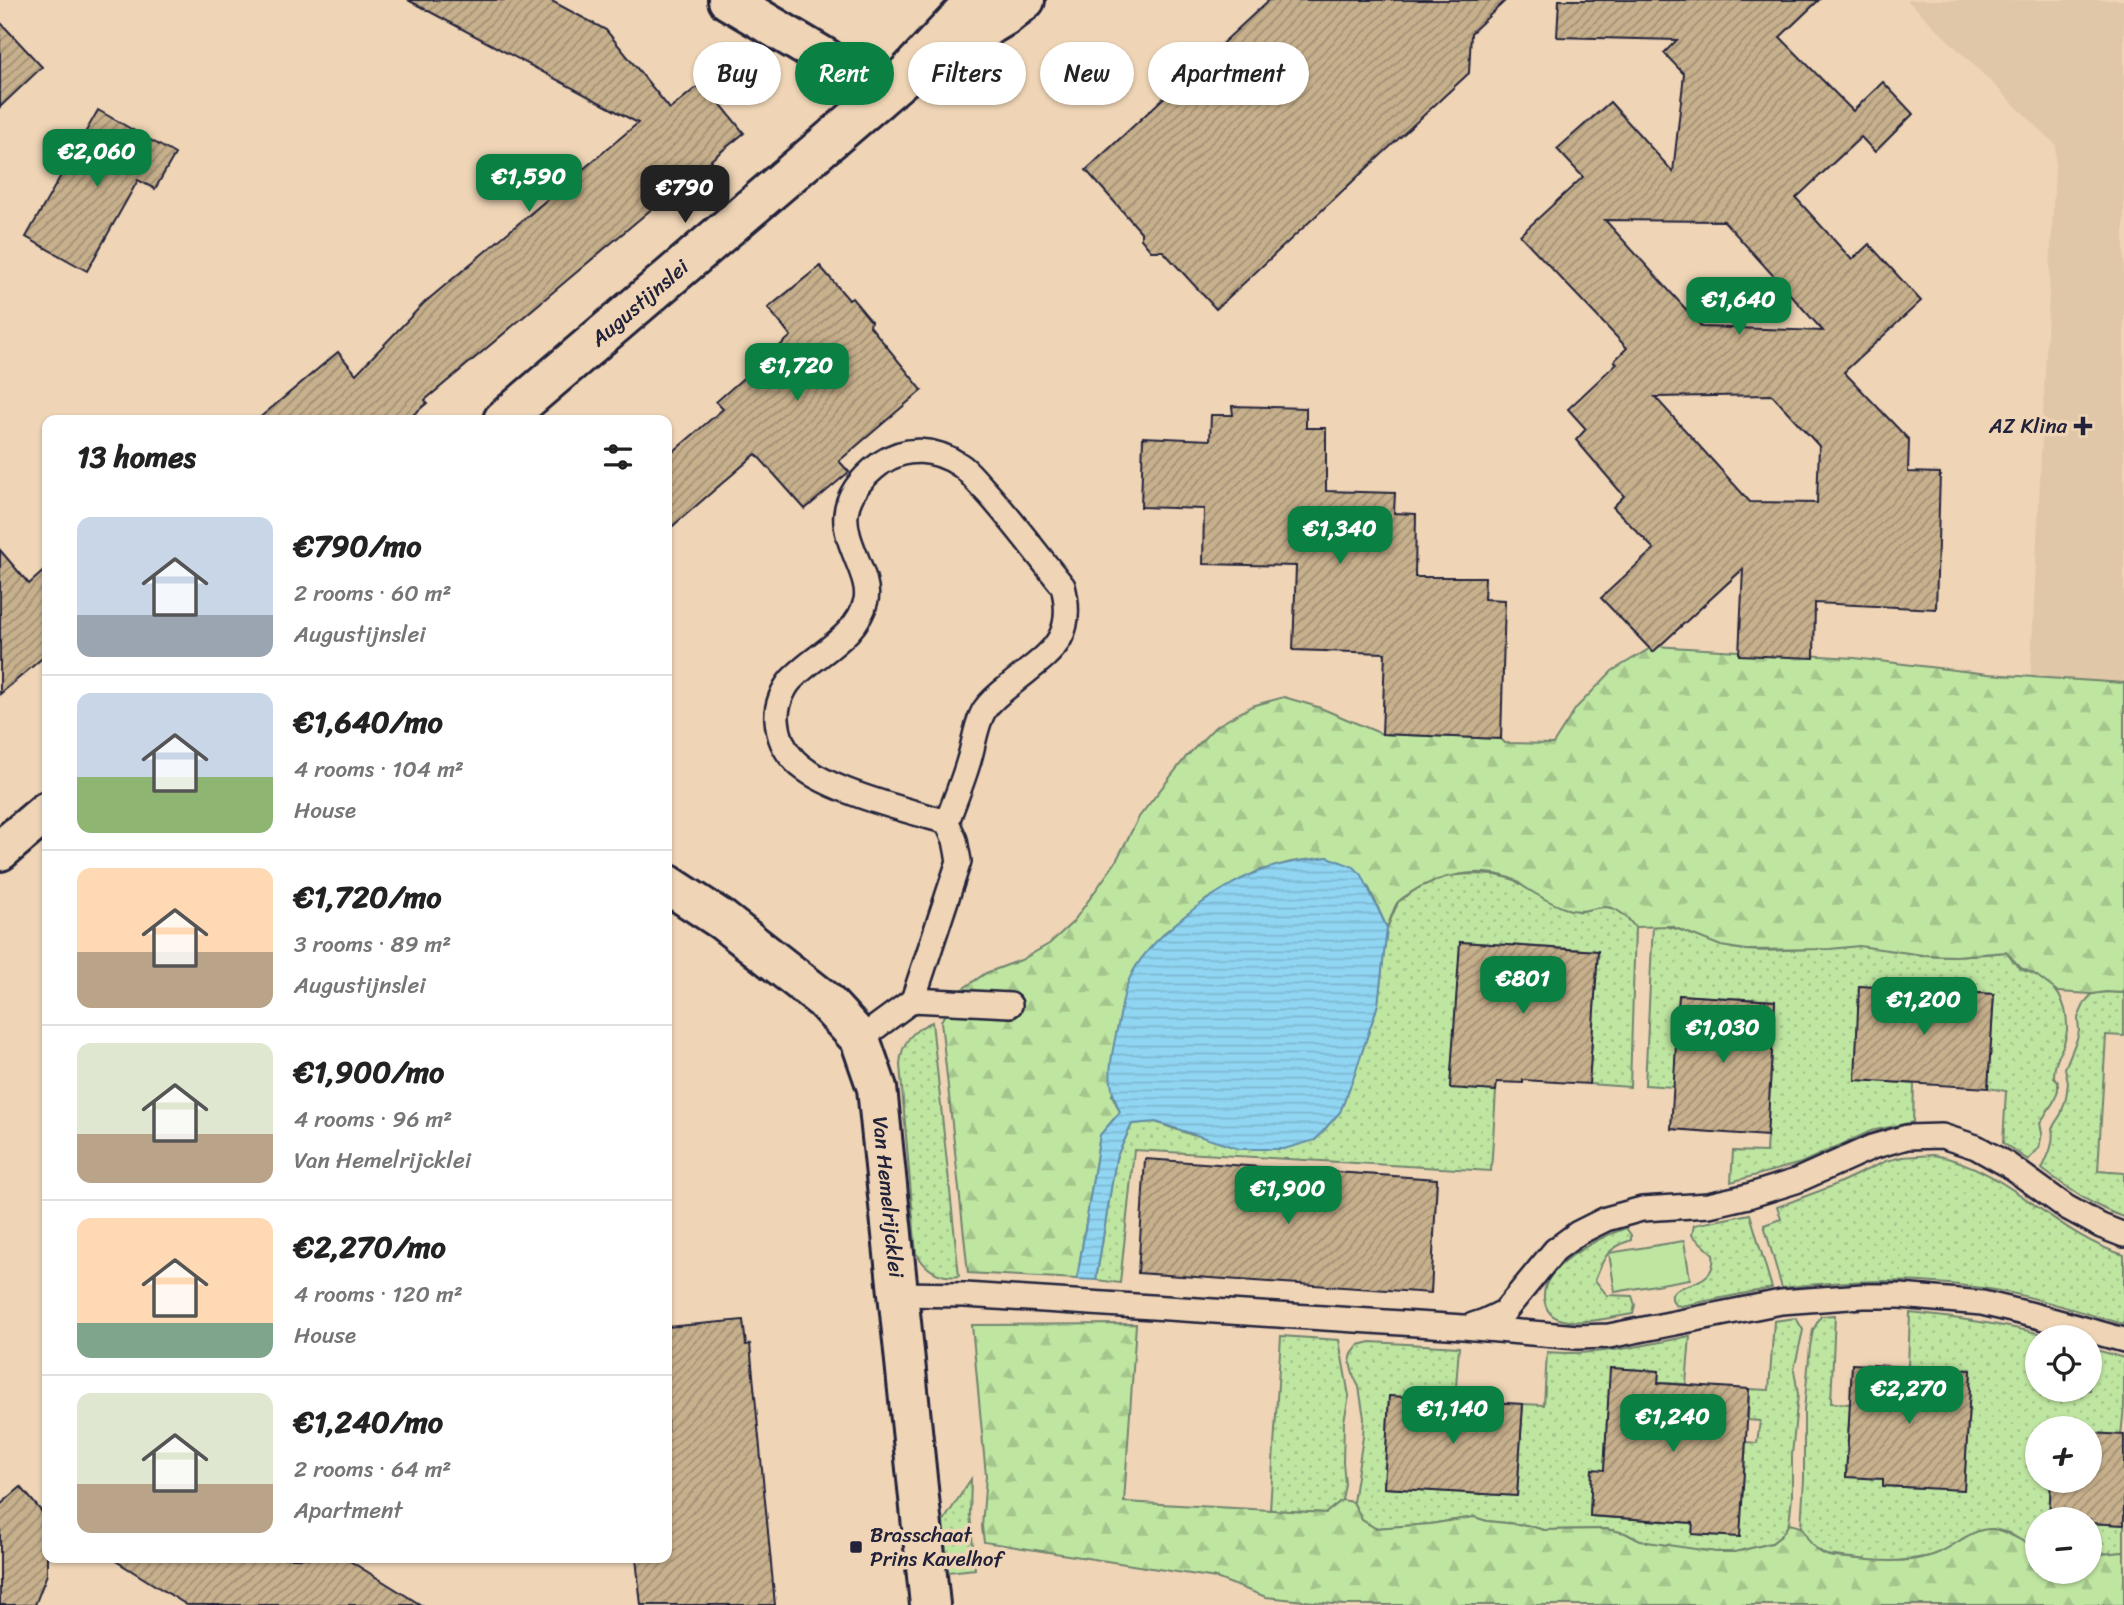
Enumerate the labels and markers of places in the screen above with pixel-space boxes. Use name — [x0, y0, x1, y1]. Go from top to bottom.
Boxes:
pin: €2,060 — [40, 130, 154, 189]
pin: €1,590 — [472, 154, 586, 214]
pin: €790 — [644, 166, 726, 225]
pin: €1,640 — [1682, 278, 1796, 337]
pin: €1,720 — [740, 344, 854, 403]
place label: AZ Klina — [1988, 407, 2067, 445]
marker: AZ Klina — [2073, 416, 2093, 436]
pin: €1,340 — [1283, 506, 1397, 566]
pin: €801 — [1482, 956, 1564, 1016]
pin: €1,200 — [1867, 978, 1981, 1037]
pin: €1,030 — [1666, 1006, 1780, 1065]
pin: €1,900 — [1231, 1166, 1345, 1226]
pin: €2,270 — [1852, 1366, 1966, 1426]
pin: €1,140 — [1396, 1386, 1510, 1446]
pin: €1,240 — [1616, 1394, 1730, 1454]
place label: Brasschaat Prins Kavelhof — [870, 1516, 1005, 1578]
marker: Brasschaat Prins Kavelhof — [848, 1539, 864, 1555]

